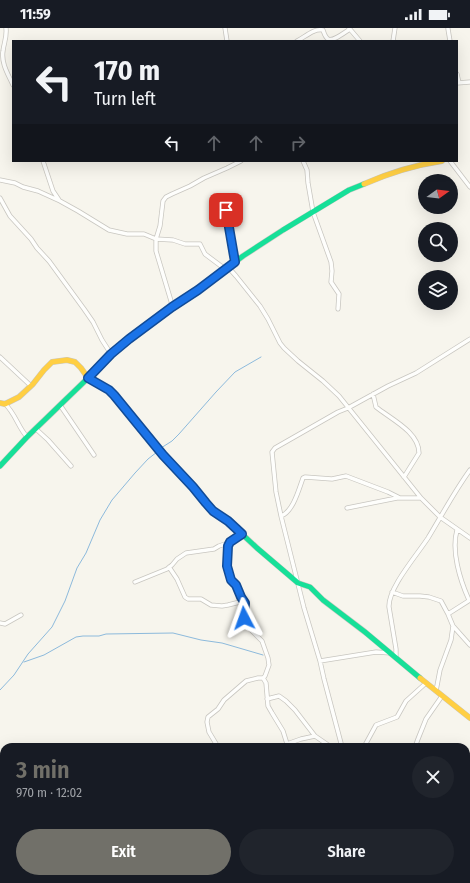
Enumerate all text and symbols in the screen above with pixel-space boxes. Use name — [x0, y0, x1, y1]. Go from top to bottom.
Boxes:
text: 11:59 — [20, 5, 51, 23]
text: 170 m — [94, 54, 160, 87]
icon: left — [28, 56, 80, 108]
text: Turn left — [94, 88, 156, 110]
icon: left — [161, 132, 183, 154]
icon: ahead — [203, 132, 225, 154]
icon: ahead — [245, 132, 267, 154]
icon: right — [287, 132, 309, 154]
north arrow — [418, 174, 458, 214]
map controls — [418, 174, 458, 310]
pin — [209, 193, 243, 227]
icon: arrive — [215, 199, 237, 221]
button: search — [418, 222, 458, 262]
button: layers — [418, 270, 458, 310]
position arrow — [223, 597, 265, 639]
text: 3 min — [16, 756, 70, 784]
button: close — [412, 756, 454, 798]
text: 970 m · 12:02 — [16, 785, 82, 800]
button: Exit — [16, 829, 231, 875]
button: Share — [239, 829, 454, 875]

